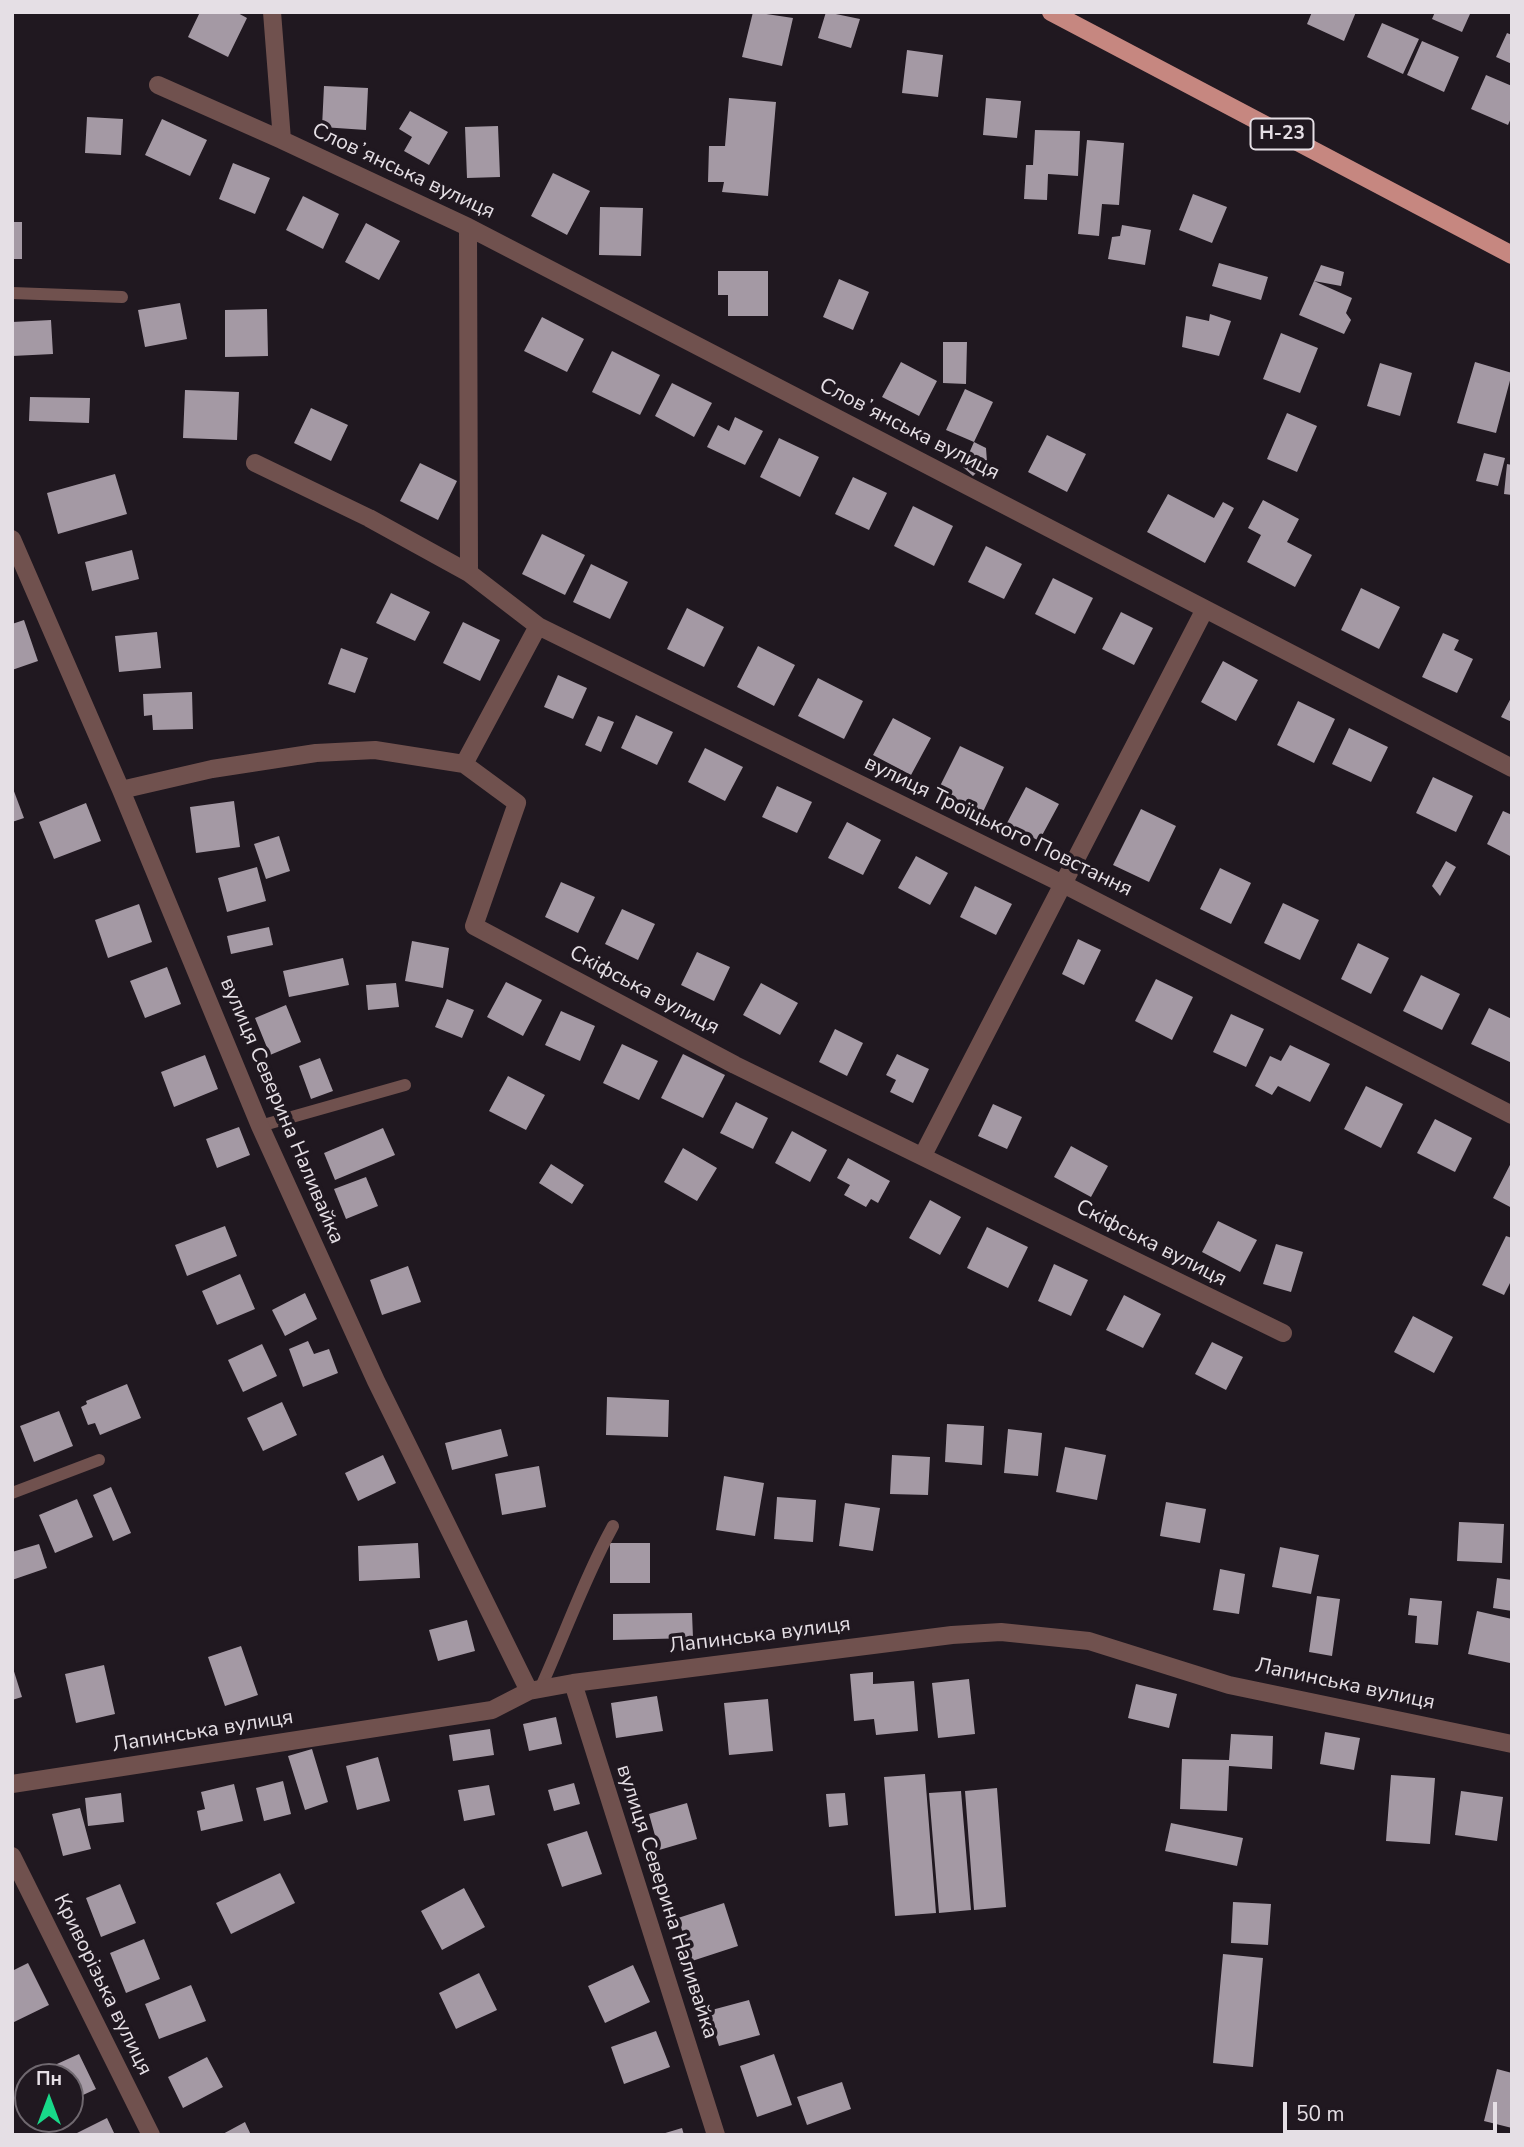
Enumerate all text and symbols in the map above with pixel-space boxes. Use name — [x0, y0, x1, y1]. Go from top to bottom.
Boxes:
road number: Н-23 — [1250, 118, 1314, 150]
street label: Словʼянська вулиця — [307, 119, 499, 225]
street label: Словʼянська вулиця — [815, 374, 1003, 486]
street label: вулиця Троїцького Повстання — [860, 751, 1136, 903]
street label: Скіфська вулиця — [565, 941, 723, 1041]
street label: вулиця Северина Наливайка — [213, 974, 349, 1248]
street label: Скіфська вулиця — [1071, 1195, 1231, 1293]
street label: Лапинська вулиця — [668, 1612, 852, 1660]
street label: Лапинська вулиця — [1253, 1654, 1437, 1716]
street label: Лапинська вулиця — [111, 1705, 295, 1759]
street label: вулиця Северина Наливайка — [610, 1762, 722, 2042]
street label: Криворізька вулиця — [47, 1890, 157, 2080]
north arrow — [14, 2063, 84, 2133]
text: Пн — [36, 2066, 62, 2092]
scale bar — [1286, 2088, 1500, 2132]
text: 50 m — [1296, 2100, 1345, 2128]

